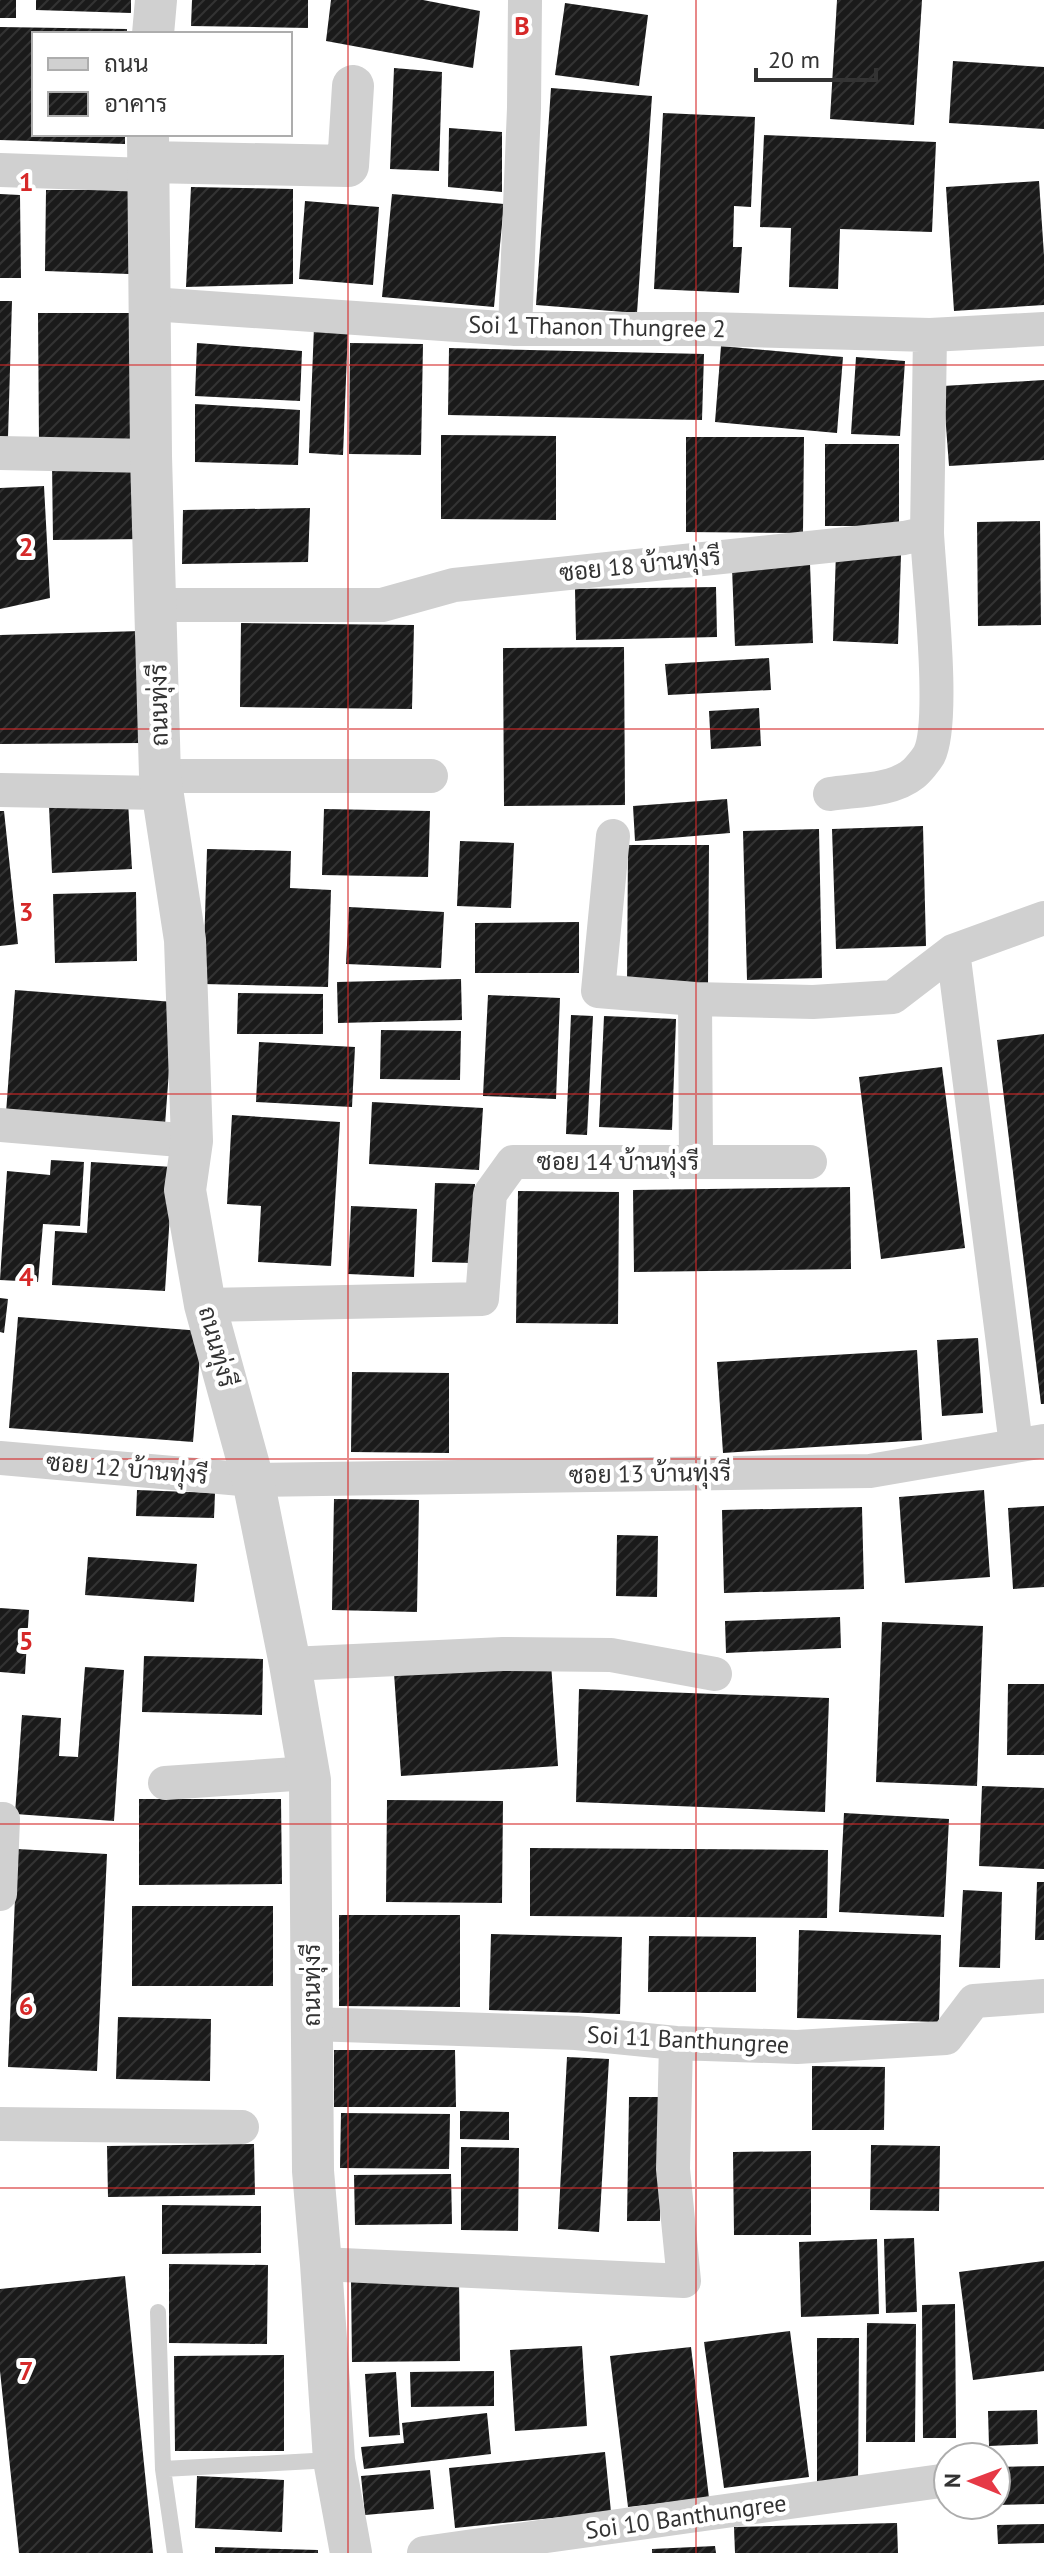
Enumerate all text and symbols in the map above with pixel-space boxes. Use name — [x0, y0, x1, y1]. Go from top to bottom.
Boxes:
text: B — [514, 9, 530, 42]
legend — [32, 32, 292, 136]
scale bar — [756, 32, 876, 82]
text: 20 m — [768, 44, 820, 75]
text: ถนน — [104, 48, 149, 79]
text: อาคาร — [104, 88, 167, 119]
text: 1 — [19, 165, 33, 198]
street label: Soi 1 Thanon Thungree 2 — [468, 309, 726, 344]
text: 2 — [19, 530, 33, 563]
street label: ซอย 18 บ้านทุ่งรี — [558, 541, 722, 589]
street label: ถนนทุ่งรี — [142, 663, 176, 747]
text: 3 — [19, 895, 33, 928]
street label: ซอย 14 บ้านทุ่งรี — [537, 1146, 699, 1178]
text: 4 — [19, 1260, 34, 1293]
street label: ถนนทุ่งรี — [191, 1303, 243, 1391]
street label: ซอย 12 บ้านทุ่งรี — [45, 1446, 209, 1492]
street label: ซอย 13 บ้านทุ่งรี — [569, 1457, 731, 1491]
text: 5 — [19, 1624, 33, 1657]
street label: ถนนทุ่งรี — [296, 1944, 328, 2026]
text: 6 — [19, 1989, 33, 2022]
street label: Soi 11 Banthungree — [586, 2019, 790, 2060]
text: 7 — [19, 2354, 33, 2387]
north arrow — [932, 2441, 1012, 2521]
text: N — [938, 2473, 966, 2488]
street label: Soi 10 Banthungree — [583, 2487, 788, 2546]

